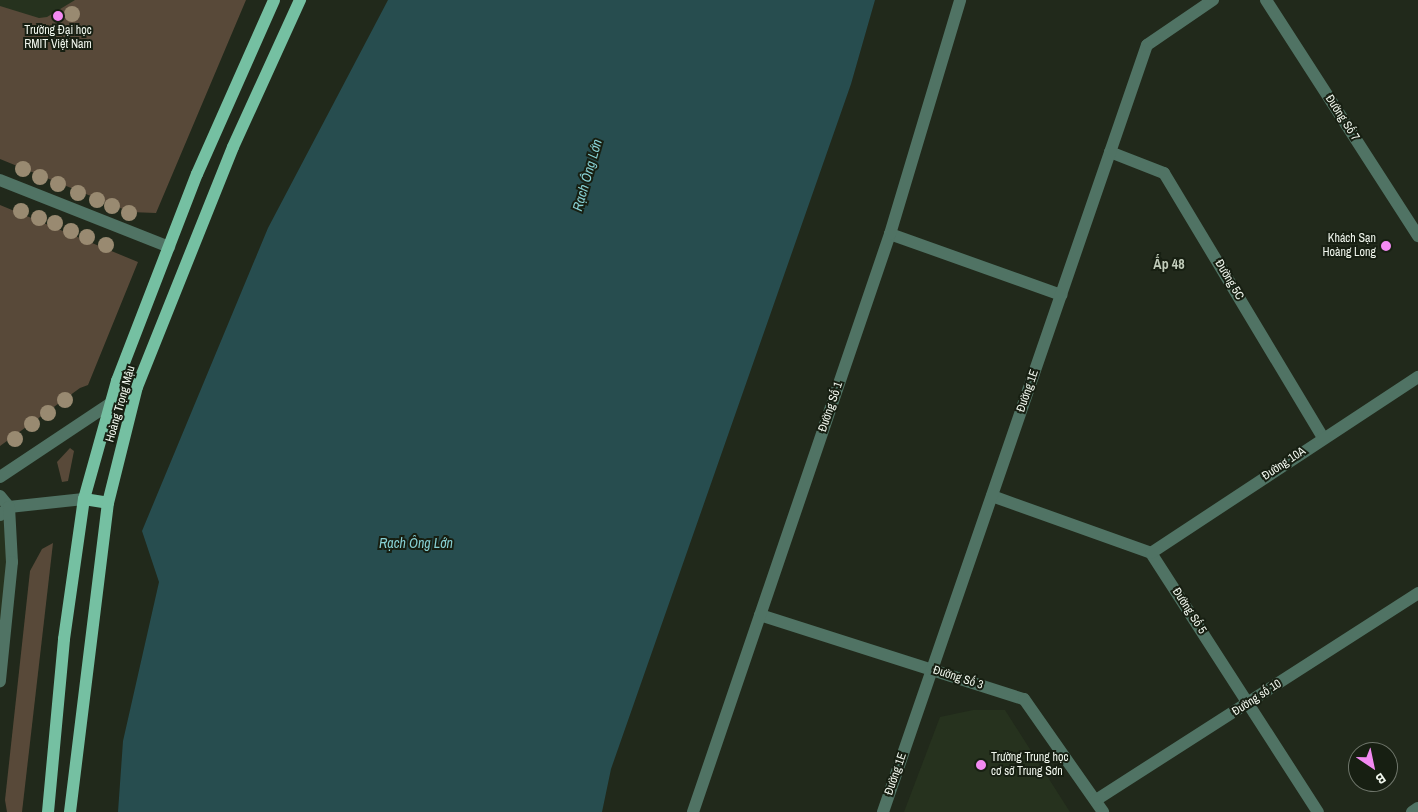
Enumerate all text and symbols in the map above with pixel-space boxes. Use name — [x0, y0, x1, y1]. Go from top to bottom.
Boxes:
marker: Trường Đại học RMIT Việt Nam — [52, 10, 64, 22]
place label: Trường Đại học RMIT Việt Nam — [24, 24, 92, 52]
street label: Đường Số 7 — [1322, 92, 1362, 144]
water label: Rạch Ông Lớn — [569, 137, 605, 213]
place label: Khách Sạn Hoàng Long — [1322, 232, 1376, 260]
marker: Khách Sạn Hoàng Long — [1380, 240, 1392, 252]
district label: Ấp 48 — [1153, 256, 1185, 272]
street label: Đường 5C — [1211, 257, 1247, 303]
street label: Hoàng Trọng Mậu — [103, 364, 139, 444]
street label: Đường 1E — [1014, 368, 1042, 414]
street label: Đường Số 1 — [816, 380, 846, 434]
street label: Đường 10A — [1260, 444, 1308, 484]
water label: Rạch Ông Lớn — [379, 535, 453, 551]
street label: Đường Số 5 — [1169, 585, 1209, 637]
street label: Đường Số 3 — [931, 663, 985, 693]
street label: Đường số 10 — [1230, 677, 1284, 719]
north arrow — [1348, 742, 1398, 792]
street label: Đường 1E — [882, 751, 910, 797]
place label: Trường Trung học cơ sở Trung Sơn — [991, 751, 1068, 779]
marker: Trường Trung học cơ sở Trung Sơn — [975, 759, 987, 771]
text: B — [1372, 769, 1389, 788]

